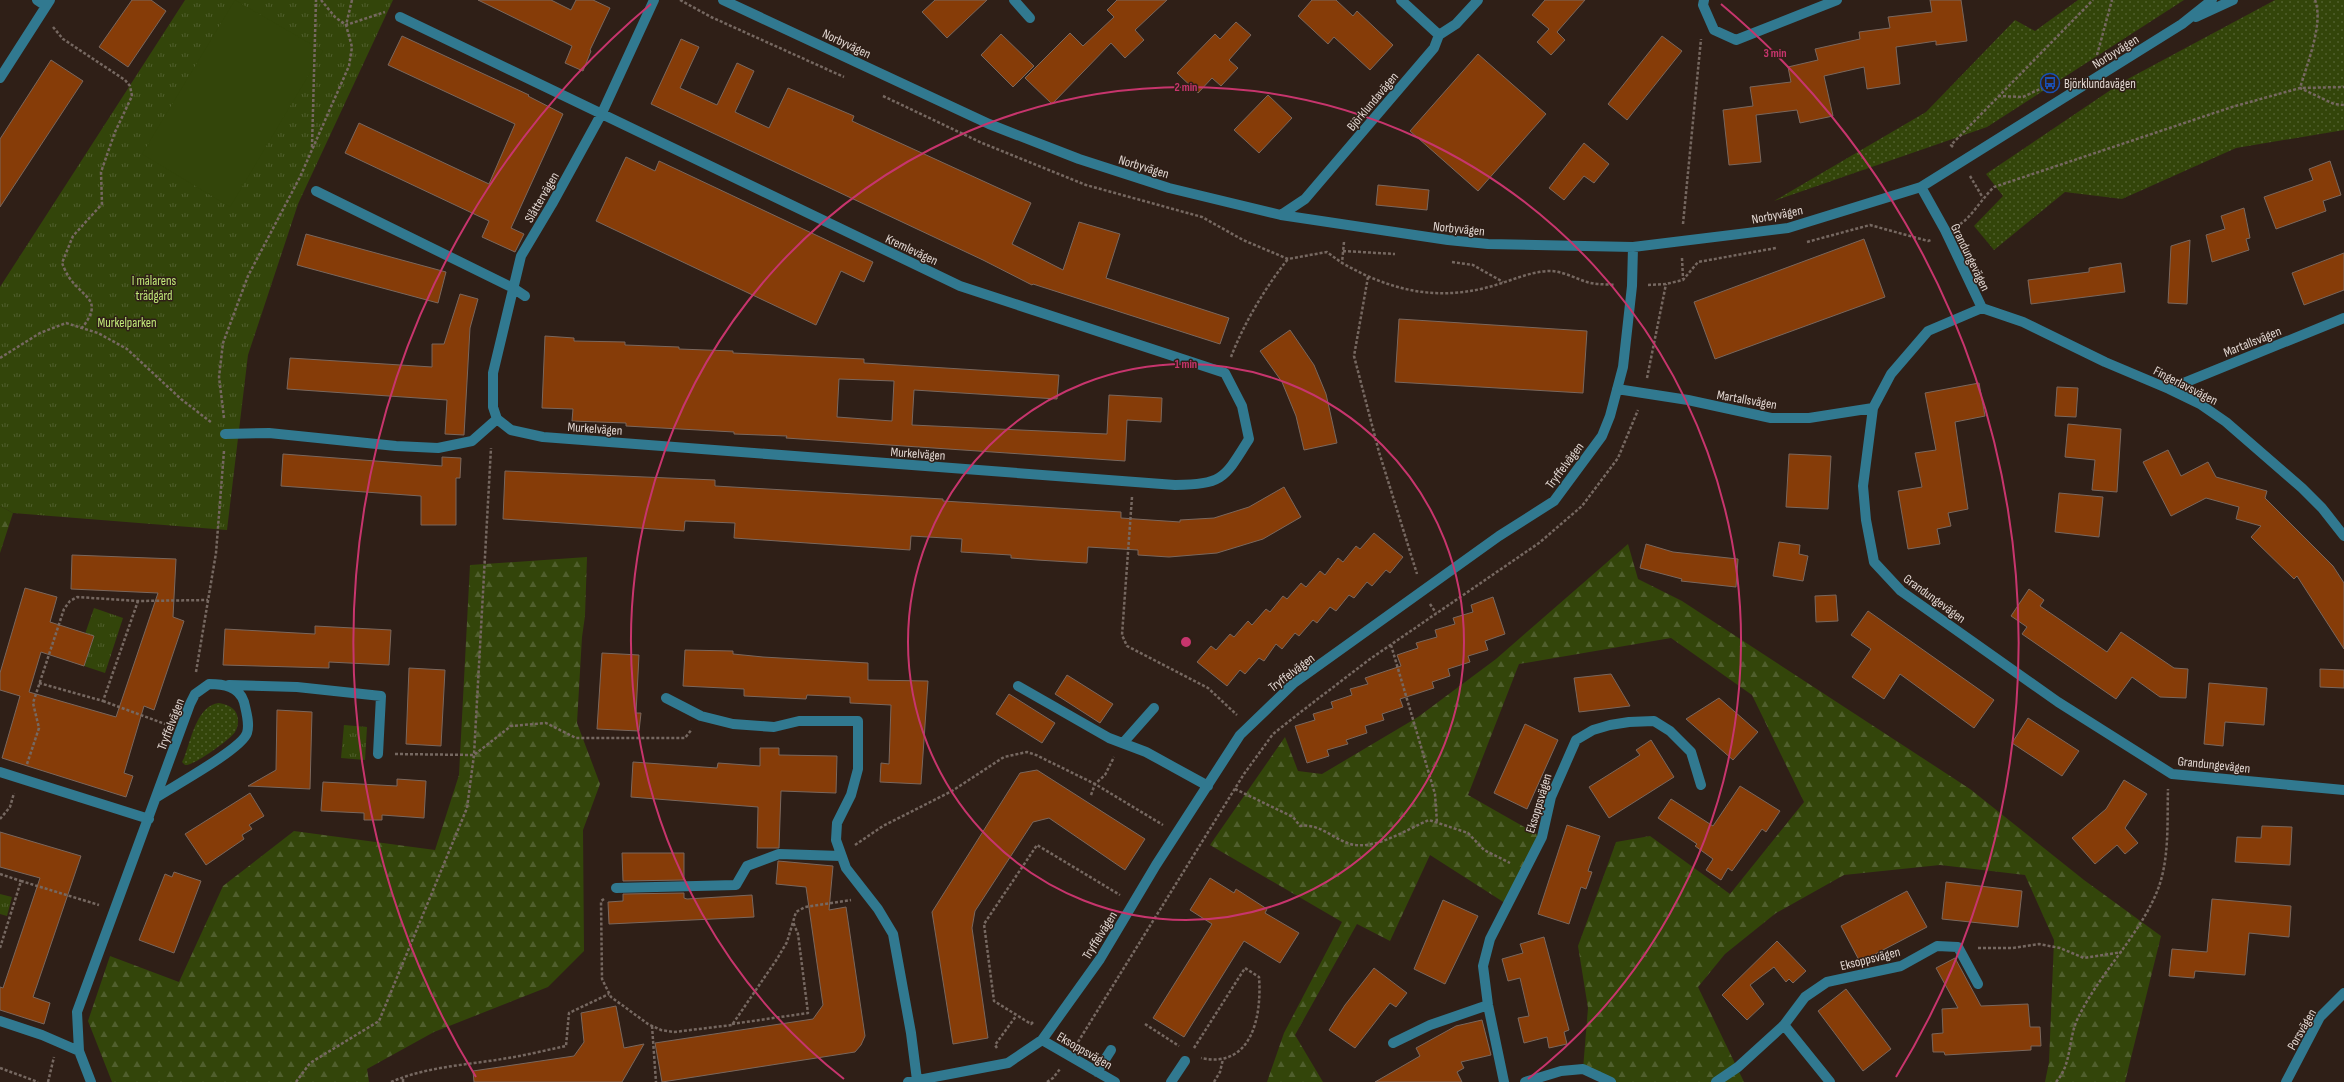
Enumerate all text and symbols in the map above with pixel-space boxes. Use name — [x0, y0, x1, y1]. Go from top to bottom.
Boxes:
street label: Norbyvägen — [820, 26, 873, 62]
street label: Norbyvägen — [2089, 31, 2142, 72]
text: 3 min — [1764, 46, 1786, 61]
street label: Björklundavägen — [1344, 69, 1402, 134]
bus stop icon: Björklundavägen — [2039, 72, 2061, 94]
place label: Björklundavägen — [2064, 76, 2136, 92]
text: 2 min — [1175, 80, 1197, 95]
street label: Norbyvägen — [1117, 152, 1171, 182]
street label: Slåttervägen — [521, 169, 563, 226]
street label: Norbyvägen — [1750, 202, 1804, 228]
street label: Norbyvägen — [1432, 218, 1486, 240]
street label: Grandungevägen — [1947, 221, 1993, 294]
street label: Kremlevägen — [883, 231, 940, 269]
park label: I målarens trädgård — [132, 273, 177, 304]
park label: Murkelparken — [98, 315, 156, 331]
street label: Martallsvägen — [2221, 323, 2284, 361]
text: 1 min — [1175, 357, 1197, 372]
street label: Fingerlavsvägen — [2151, 363, 2220, 409]
street label: Martallsvägen — [1716, 387, 1778, 413]
street label: Murkelvägen — [567, 419, 623, 439]
street label: Tryffelvägen — [1542, 439, 1587, 492]
street label: Murkelvägen — [890, 444, 946, 464]
street label: Grandungevägen — [1900, 571, 1969, 627]
centre of rings — [1179, 635, 1193, 649]
street label: Tryffelvägen — [1265, 650, 1318, 695]
street label: Tryffelvägen — [154, 696, 188, 752]
street label: Grandungevägen — [2177, 753, 2251, 777]
street label: Eksoppsvägen — [1522, 772, 1556, 835]
street label: Tryffelvägen — [1079, 908, 1121, 963]
street label: Eksoppsvägen — [1839, 944, 1902, 974]
street label: Porsvägen — [2284, 1006, 2320, 1053]
street label: Eksoppsvägen — [1054, 1029, 1115, 1073]

